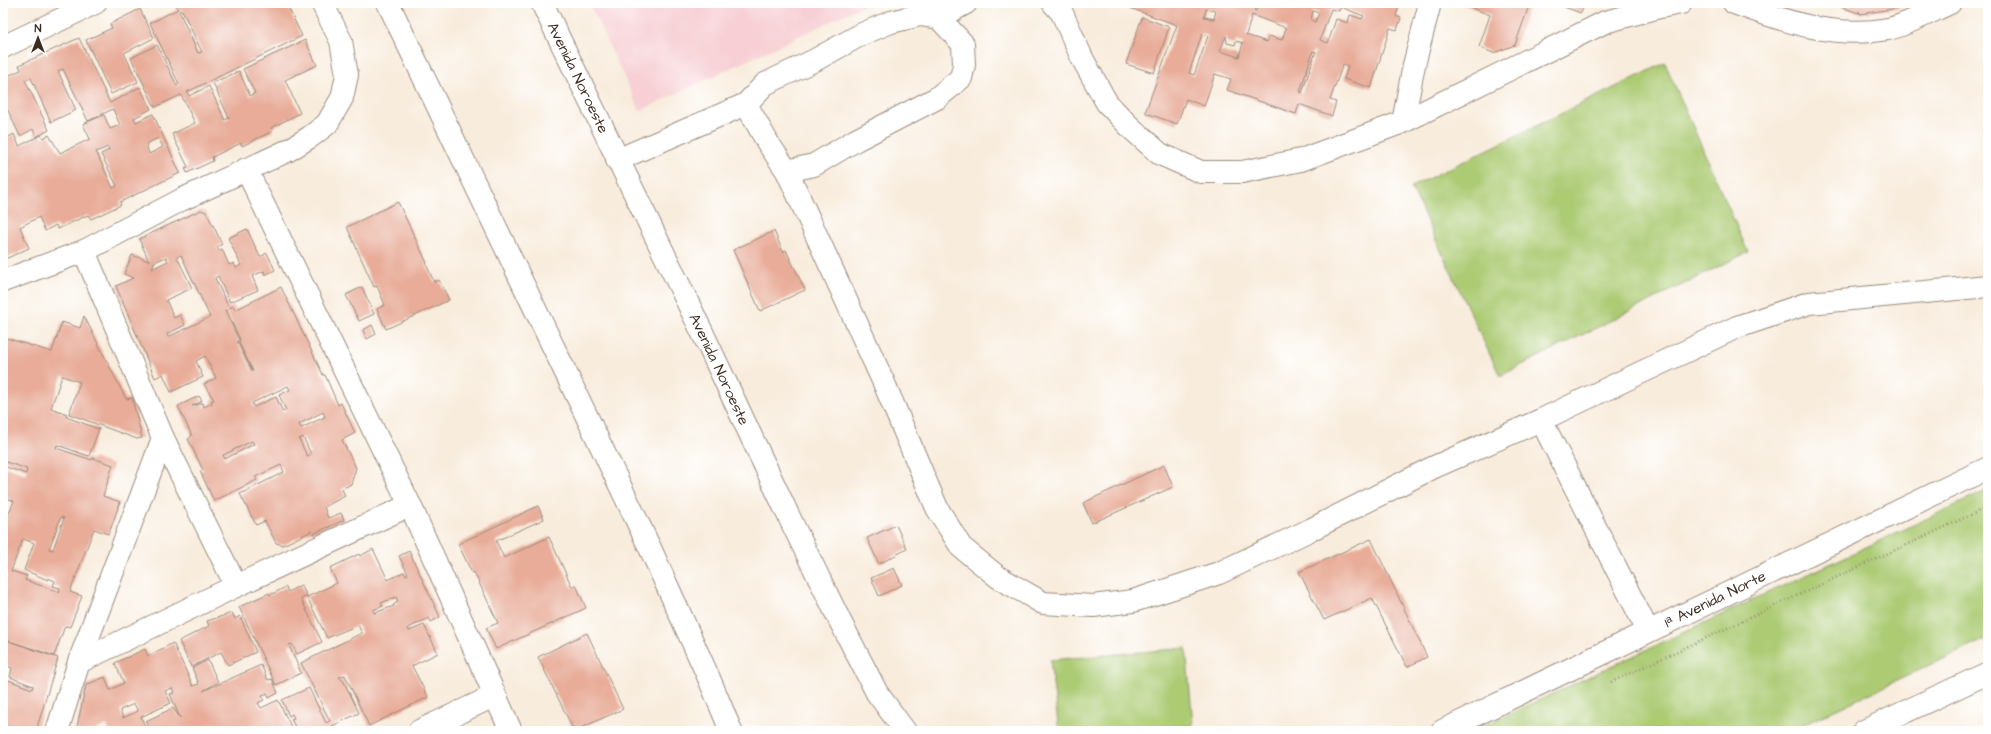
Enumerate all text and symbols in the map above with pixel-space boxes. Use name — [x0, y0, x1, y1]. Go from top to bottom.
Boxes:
north arrow — [18, 18, 58, 58]
street label: Avenida Noroeste — [542, 19, 614, 137]
text: N — [35, 21, 42, 36]
street label: Avenida Noroeste — [684, 310, 754, 429]
street label: 1ᵃ Avenida Norte — [1661, 566, 1769, 633]

